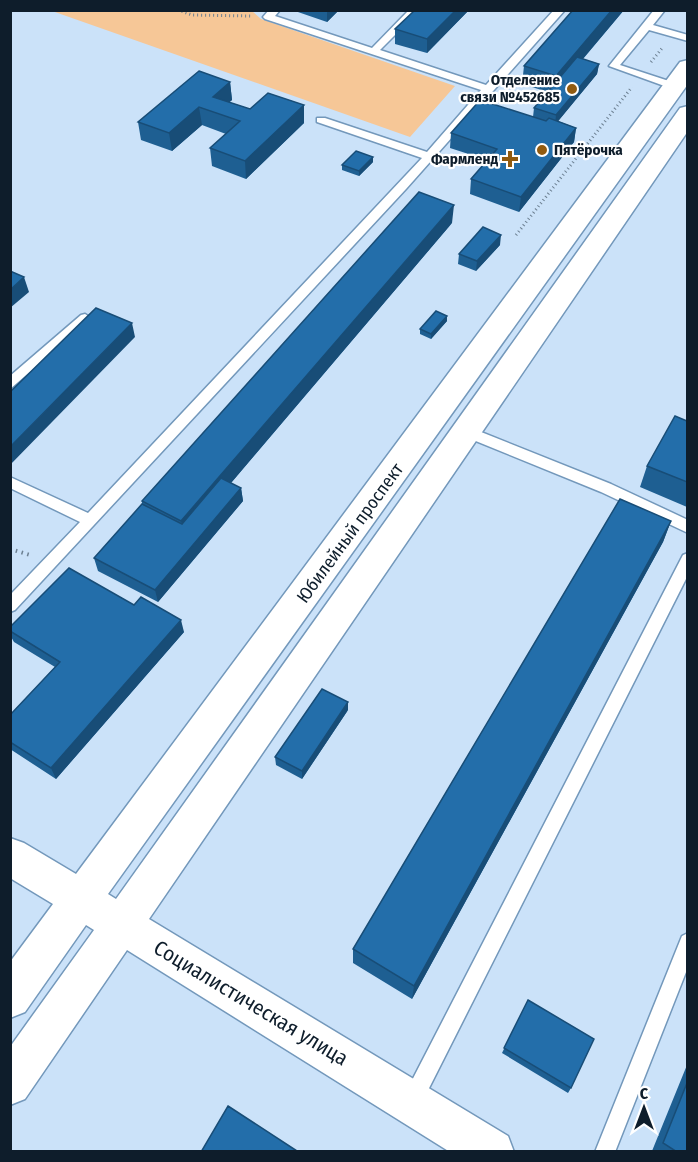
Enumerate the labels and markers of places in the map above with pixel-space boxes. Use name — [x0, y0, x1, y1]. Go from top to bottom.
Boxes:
place label: Отделение связи №452685 — [460, 71, 560, 106]
marker: Отделение связи №452685 — [565, 82, 579, 96]
place label: Пятёрочка — [554, 141, 623, 159]
marker: Пятёрочка — [535, 143, 549, 157]
place label: Фармленд — [431, 150, 498, 168]
marker: Фармленд — [503, 152, 517, 166]

